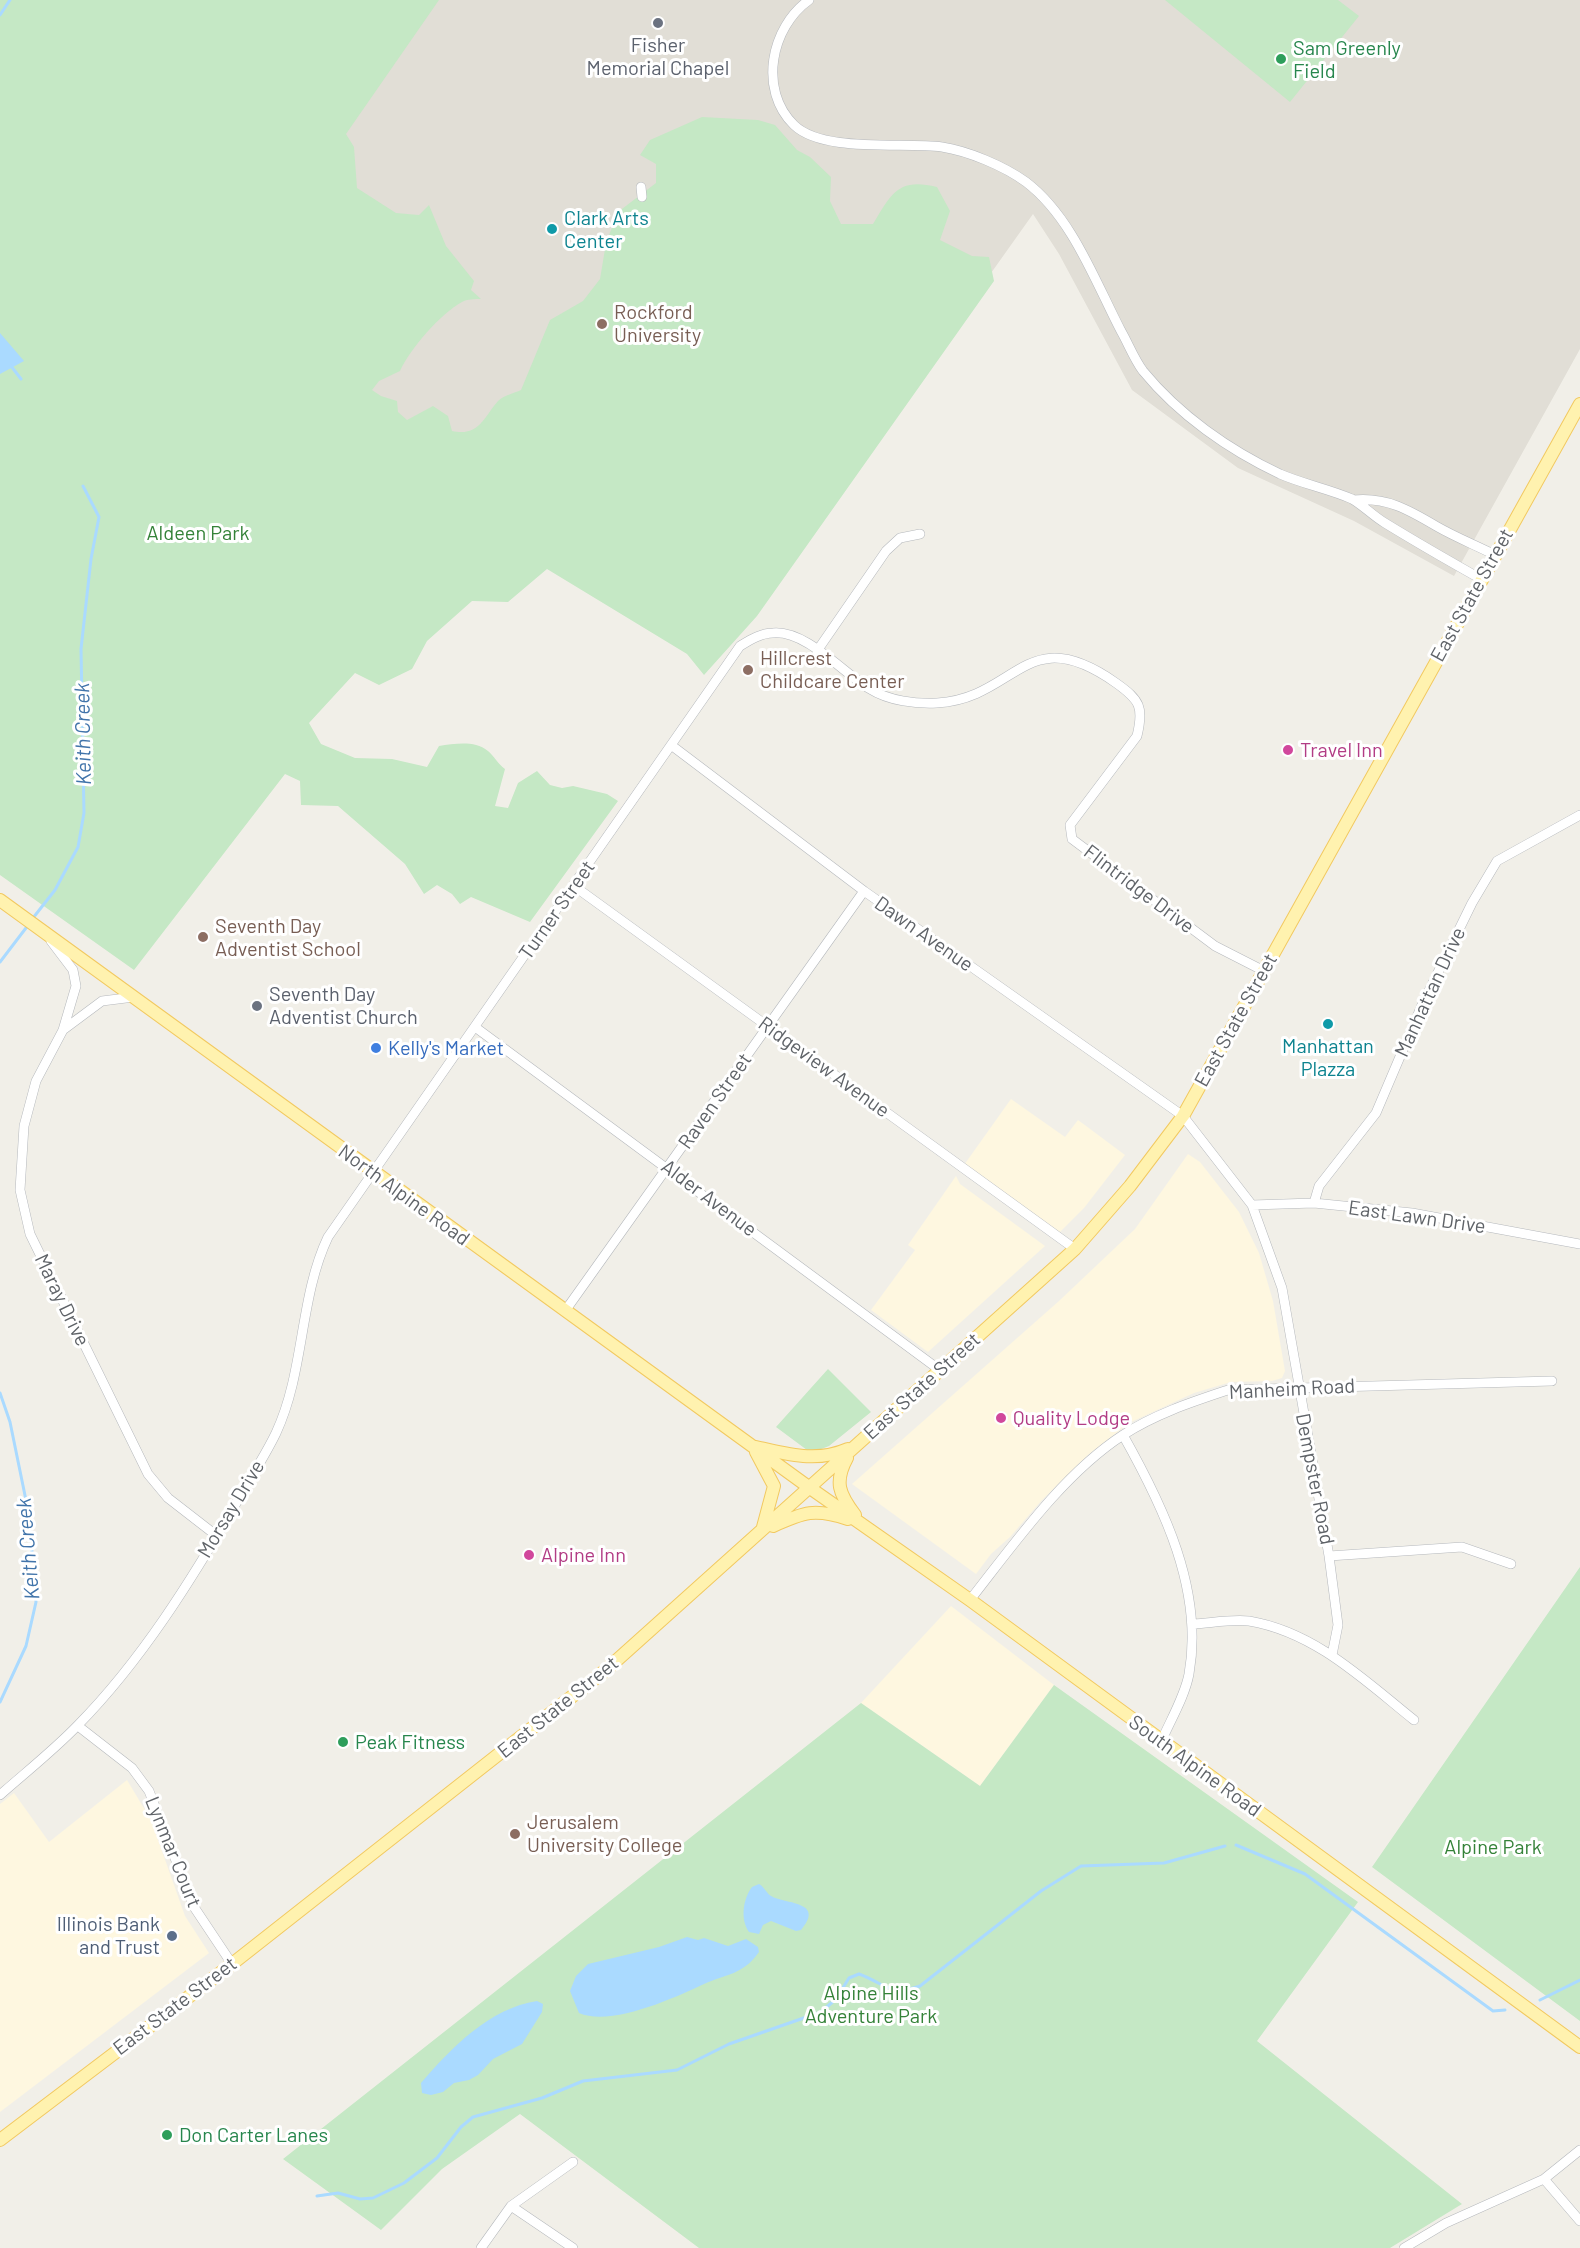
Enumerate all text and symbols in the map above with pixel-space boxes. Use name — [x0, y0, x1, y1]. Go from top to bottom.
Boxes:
marker: Fisher Memorial Chapel — [651, 16, 665, 30]
place label: Fisher Memorial Chapel — [587, 33, 729, 80]
place label: Sam Greenly Field — [1293, 36, 1401, 83]
marker: Sam Greenly Field — [1274, 52, 1288, 66]
place label: Clark Arts Center — [564, 206, 649, 253]
marker: Clark Arts Center — [545, 222, 559, 236]
place label: Rockford University — [614, 300, 701, 347]
marker: Rockford University — [595, 317, 609, 331]
park label: Aldeen Park — [146, 521, 250, 545]
street label: East State Street — [1425, 524, 1519, 666]
place label: Hillcrest Childcare Center — [760, 646, 904, 693]
marker: Hillcrest Childcare Center — [741, 663, 755, 677]
water label: Keith Creek — [70, 683, 96, 785]
place label: Travel Inn — [1300, 738, 1383, 762]
marker: Travel Inn — [1281, 743, 1295, 757]
street label: Flintridge Drive — [1079, 840, 1199, 938]
street label: Turner Street — [514, 856, 600, 964]
street label: Dawn Avenue — [870, 891, 978, 977]
place label: Seventh Day Adventist School — [215, 914, 361, 961]
street label: Manhattan Drive — [1389, 923, 1471, 1061]
marker: Seventh Day Adventist School — [196, 930, 210, 944]
street label: East State Street — [1189, 949, 1283, 1091]
place label: Seventh Day Adventist Church — [269, 982, 418, 1029]
marker: Seventh Day Adventist Church — [250, 999, 264, 1013]
street label: Ridgeview Avenue — [754, 1011, 894, 1123]
marker: Manhattan Plazza — [1321, 1017, 1335, 1031]
place label: Manhattan Plazza — [1282, 1034, 1374, 1081]
place label: Kelly's Market — [388, 1036, 504, 1060]
marker: Kelly's Market — [369, 1041, 383, 1055]
street label: Raven Street — [673, 1048, 757, 1154]
street label: North Alpine Road — [334, 1139, 474, 1251]
street label: Alder Avenue — [657, 1154, 761, 1242]
street label: East Lawn Drive — [1347, 1195, 1487, 1239]
street label: Maray Drive — [29, 1250, 95, 1350]
street label: East State Street — [859, 1327, 985, 1445]
street label: Manheim Road — [1228, 1374, 1356, 1404]
place label: Quality Lodge — [1013, 1406, 1130, 1430]
marker: Quality Lodge — [994, 1411, 1008, 1425]
street label: Dempster Road — [1290, 1411, 1340, 1547]
street label: Morsay Drive — [192, 1456, 270, 1562]
water label: Keith Creek — [11, 1497, 45, 1601]
place label: Alpine Inn — [541, 1543, 626, 1567]
marker: Alpine Inn — [522, 1548, 536, 1562]
street label: East State Street — [493, 1651, 623, 1763]
street label: South Alpine Road — [1124, 1710, 1266, 1822]
place label: Peak Fitness — [355, 1730, 465, 1754]
marker: Peak Fitness — [336, 1735, 350, 1749]
street label: Lynmar Court — [140, 1793, 206, 1911]
place label: Jerusalem University College — [527, 1810, 682, 1857]
marker: Jerusalem University College — [508, 1827, 522, 1841]
park label: Alpine Park — [1444, 1835, 1542, 1859]
place label: Illinois Bank and Trust — [57, 1912, 160, 1959]
marker: Illinois Bank and Trust — [165, 1929, 179, 1943]
street label: East State Street — [108, 1952, 242, 2060]
park label: Alpine Hills Adventure Park — [805, 1981, 937, 2028]
place label: Don Carter Lanes — [179, 2123, 328, 2147]
marker: Don Carter Lanes — [160, 2128, 174, 2142]

